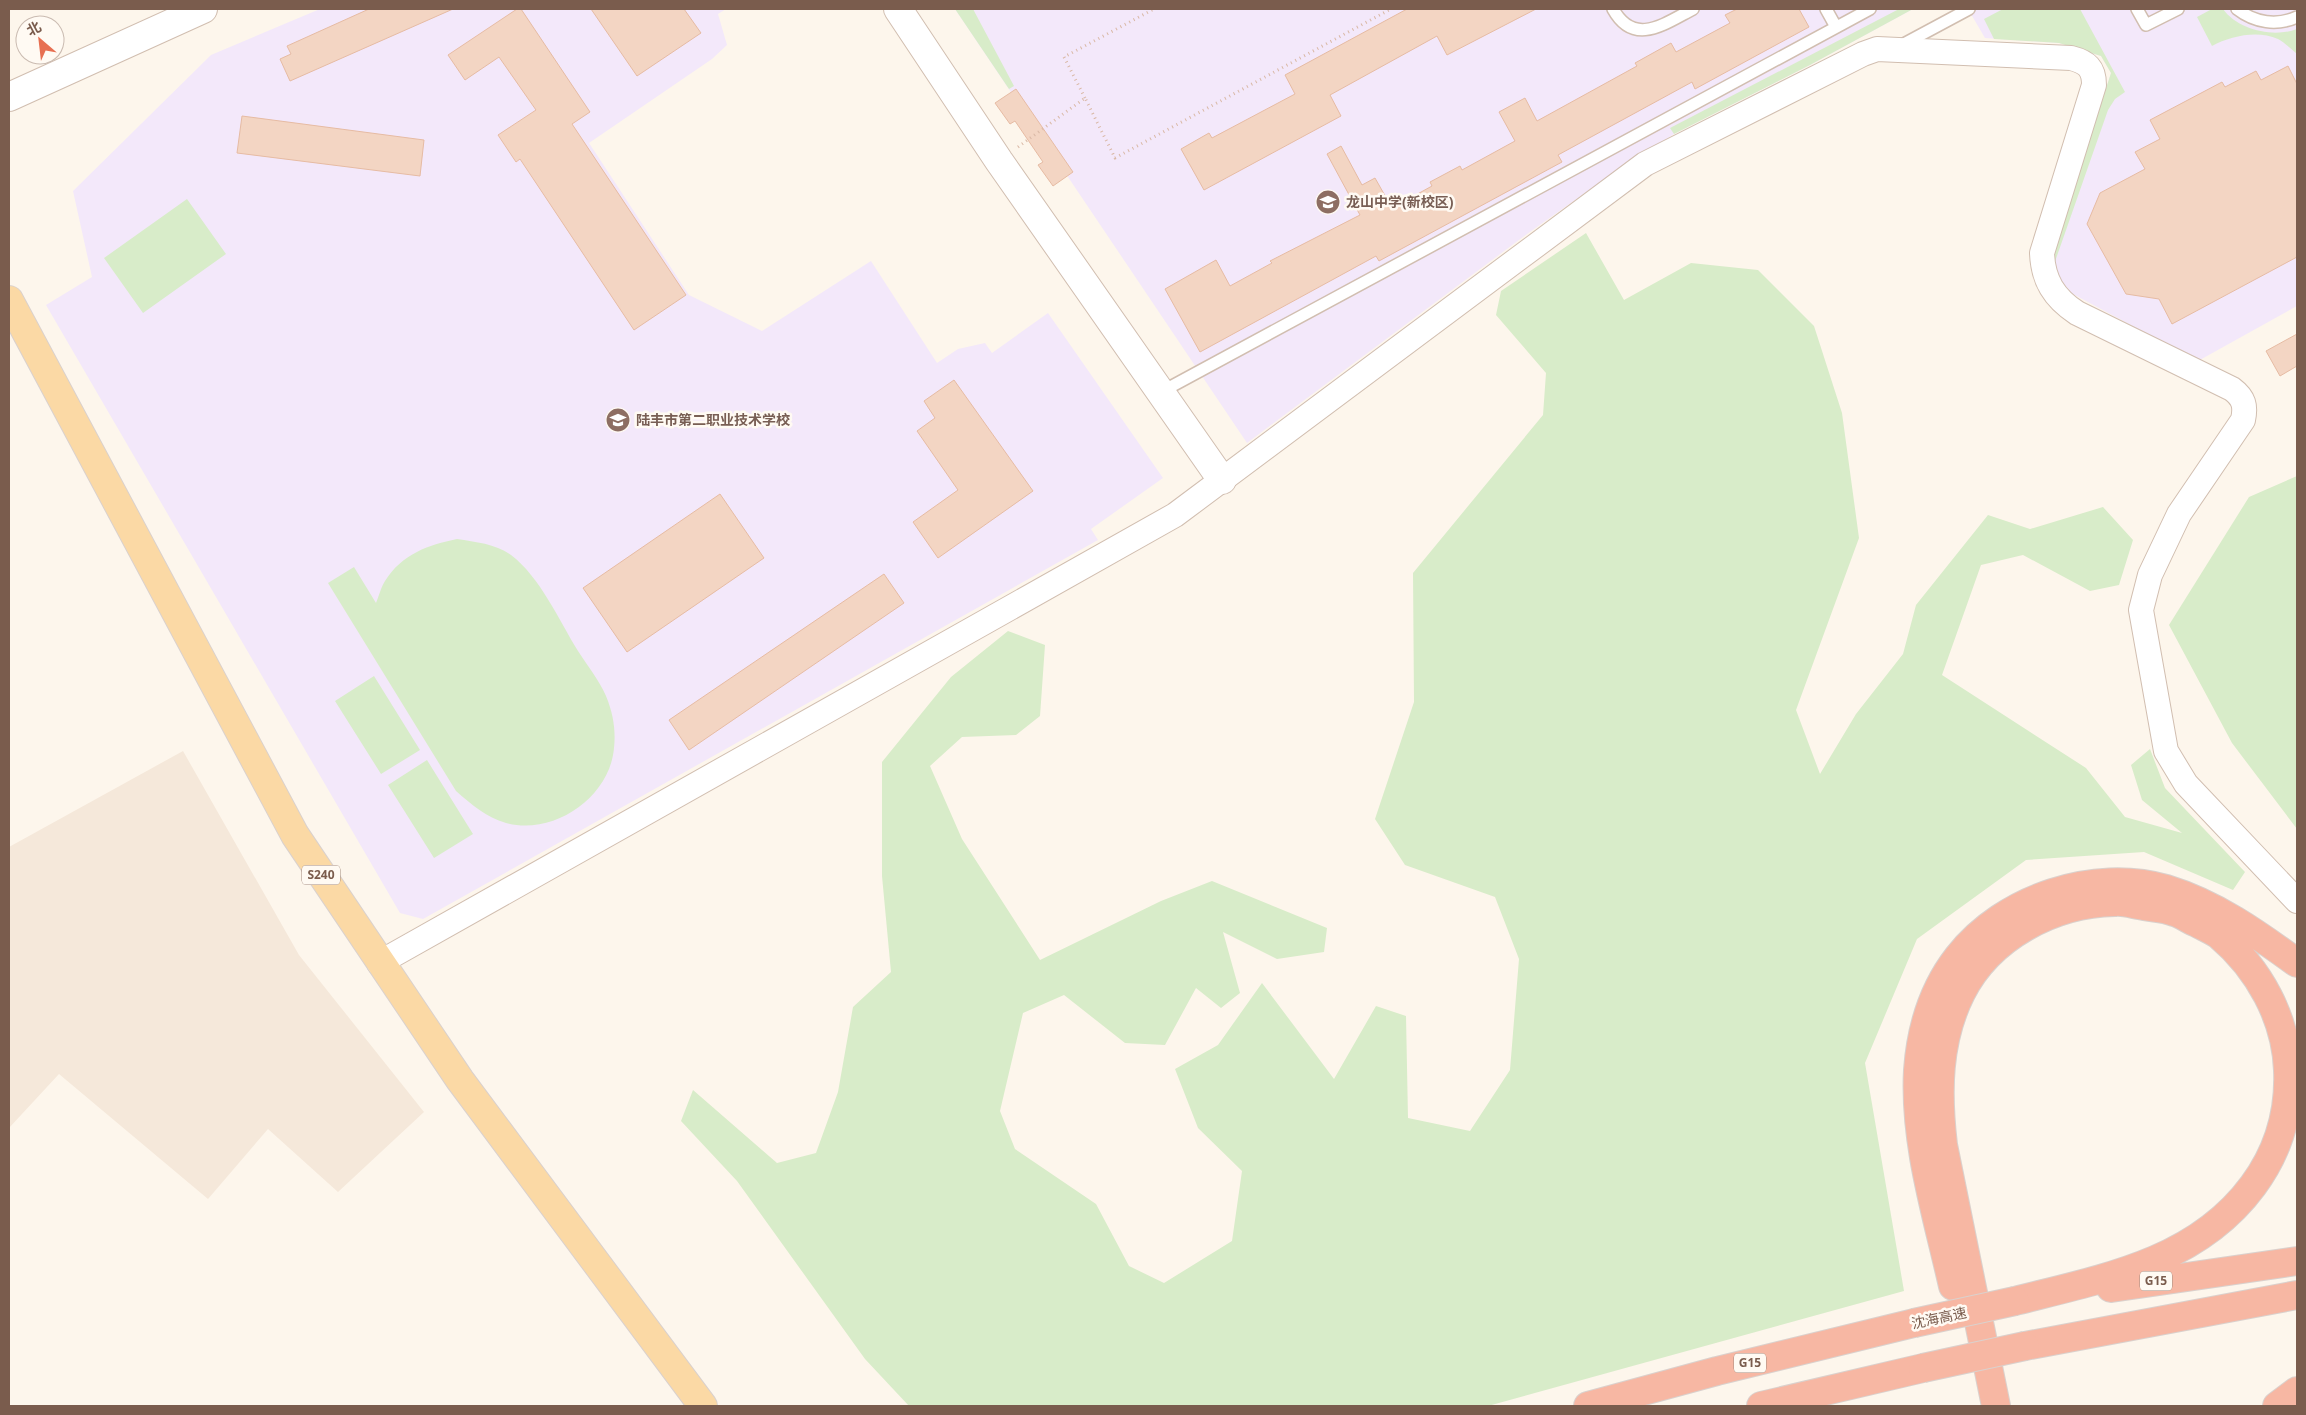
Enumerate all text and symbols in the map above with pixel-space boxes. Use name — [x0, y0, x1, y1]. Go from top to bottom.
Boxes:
north arrow — [15, 15, 65, 65]
text: 北 — [23, 16, 44, 40]
school or university icon: 龙山中学(新校区) — [1315, 189, 1341, 215]
place label: 龙山中学(新校区) — [1346, 192, 1454, 211]
school or university icon: 陆丰市第二职业技术学校 — [605, 407, 631, 433]
place label: 陆丰市第二职业技术学校 — [636, 410, 790, 429]
road number: S240 — [302, 866, 340, 884]
road number: G15 — [2140, 1272, 2172, 1290]
street label: 沈海高速 — [1910, 1302, 1968, 1333]
road number: G15 — [1734, 1354, 1766, 1372]

